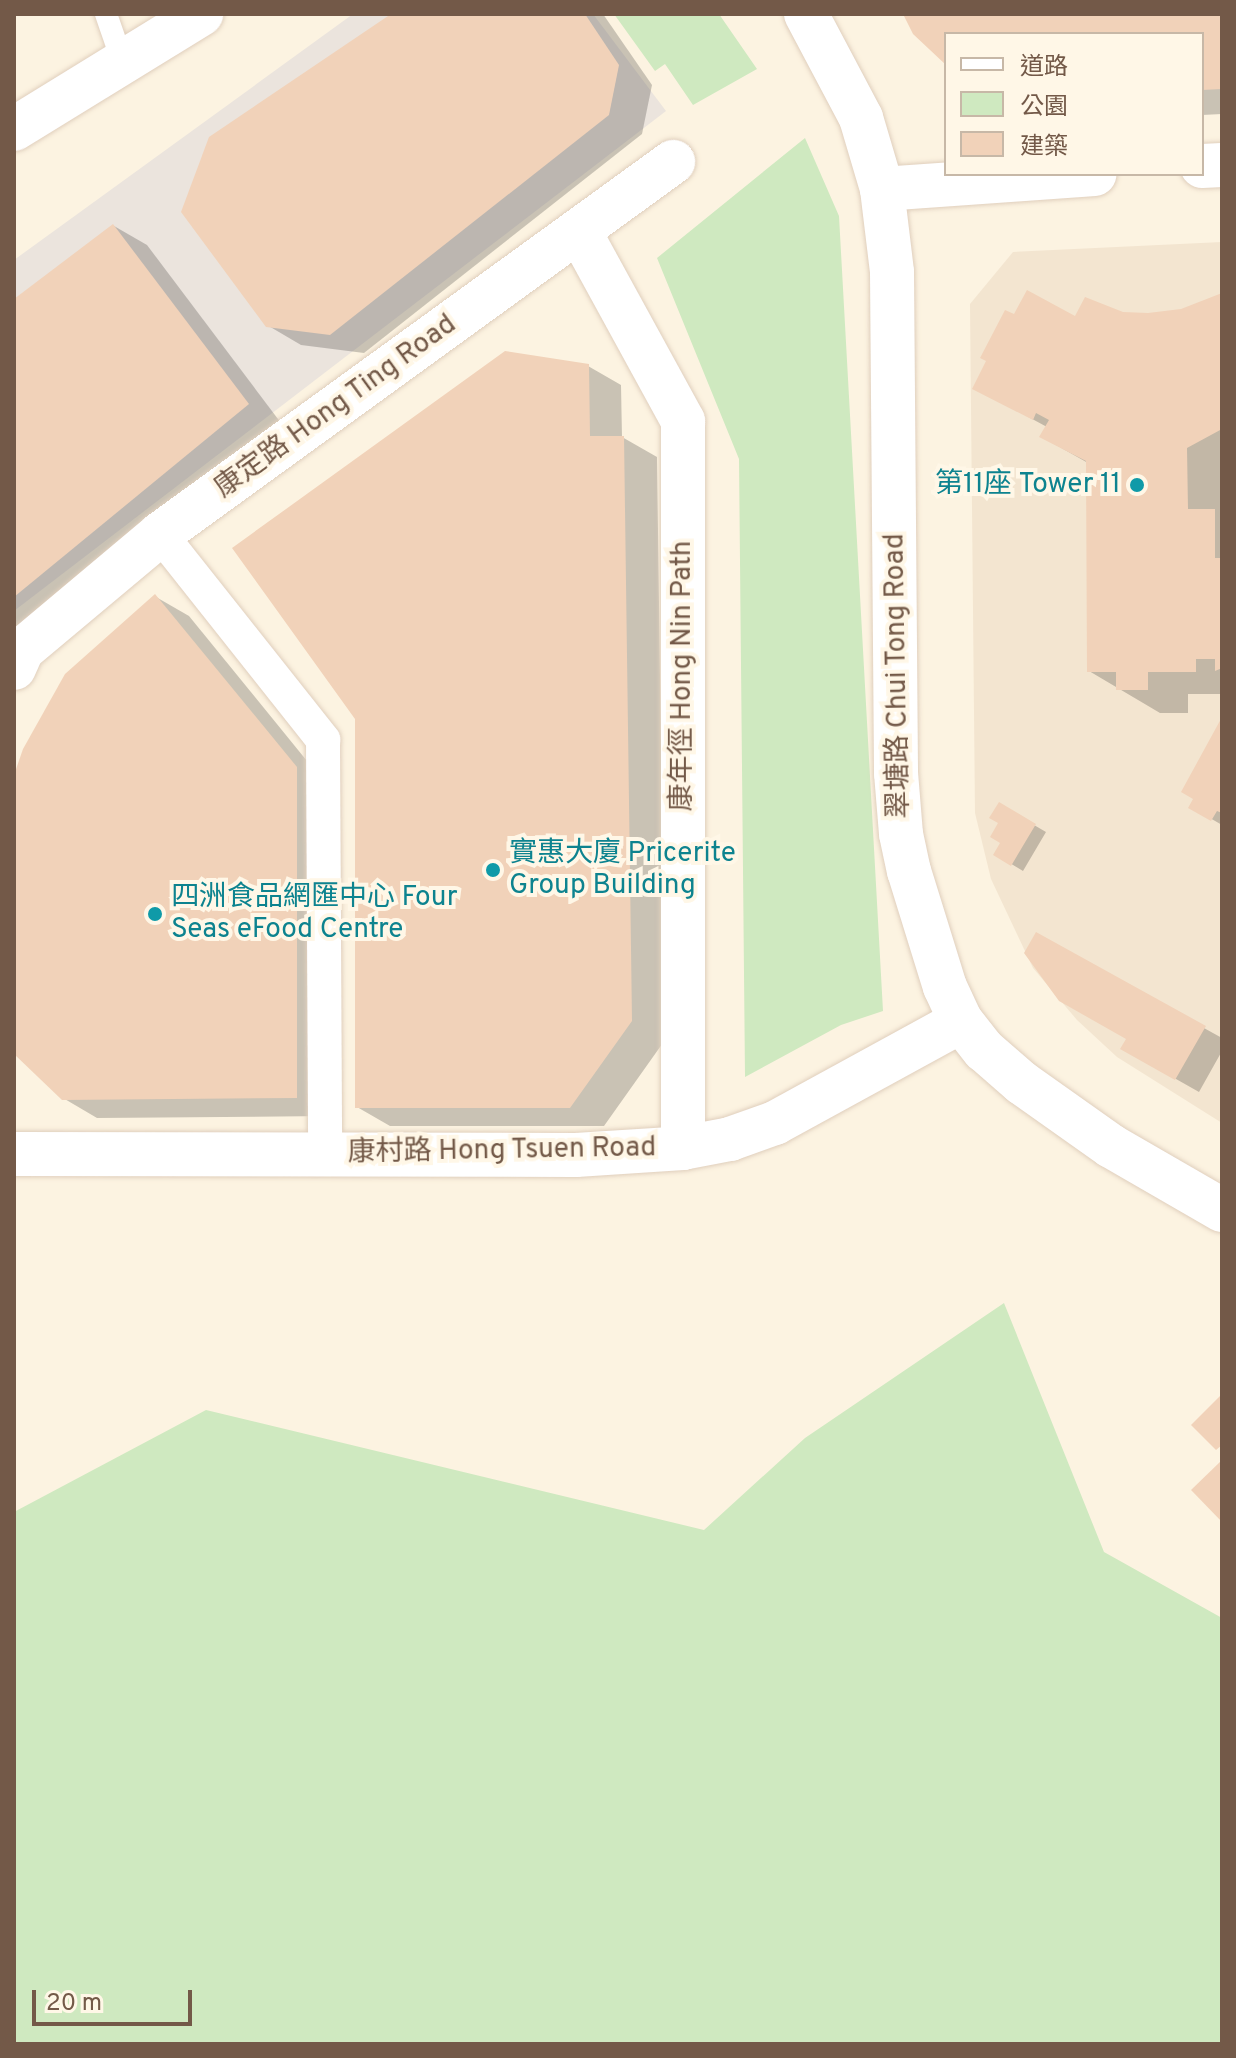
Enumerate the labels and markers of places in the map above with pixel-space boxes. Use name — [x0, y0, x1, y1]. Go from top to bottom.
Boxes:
place label: 第11座 Tower 11 — [935, 468, 1121, 502]
marker: 第11座 Tower 11 — [1128, 476, 1146, 494]
place label: 實惠大廈 Pricerite Group Building — [509, 837, 736, 903]
marker: 實惠大廈 Pricerite Group Building — [484, 861, 502, 879]
place label: 四洲食品網匯中心 Four Seas eFood Centre — [171, 881, 458, 947]
marker: 四洲食品網匯中心 Four Seas eFood Centre — [146, 905, 164, 923]

